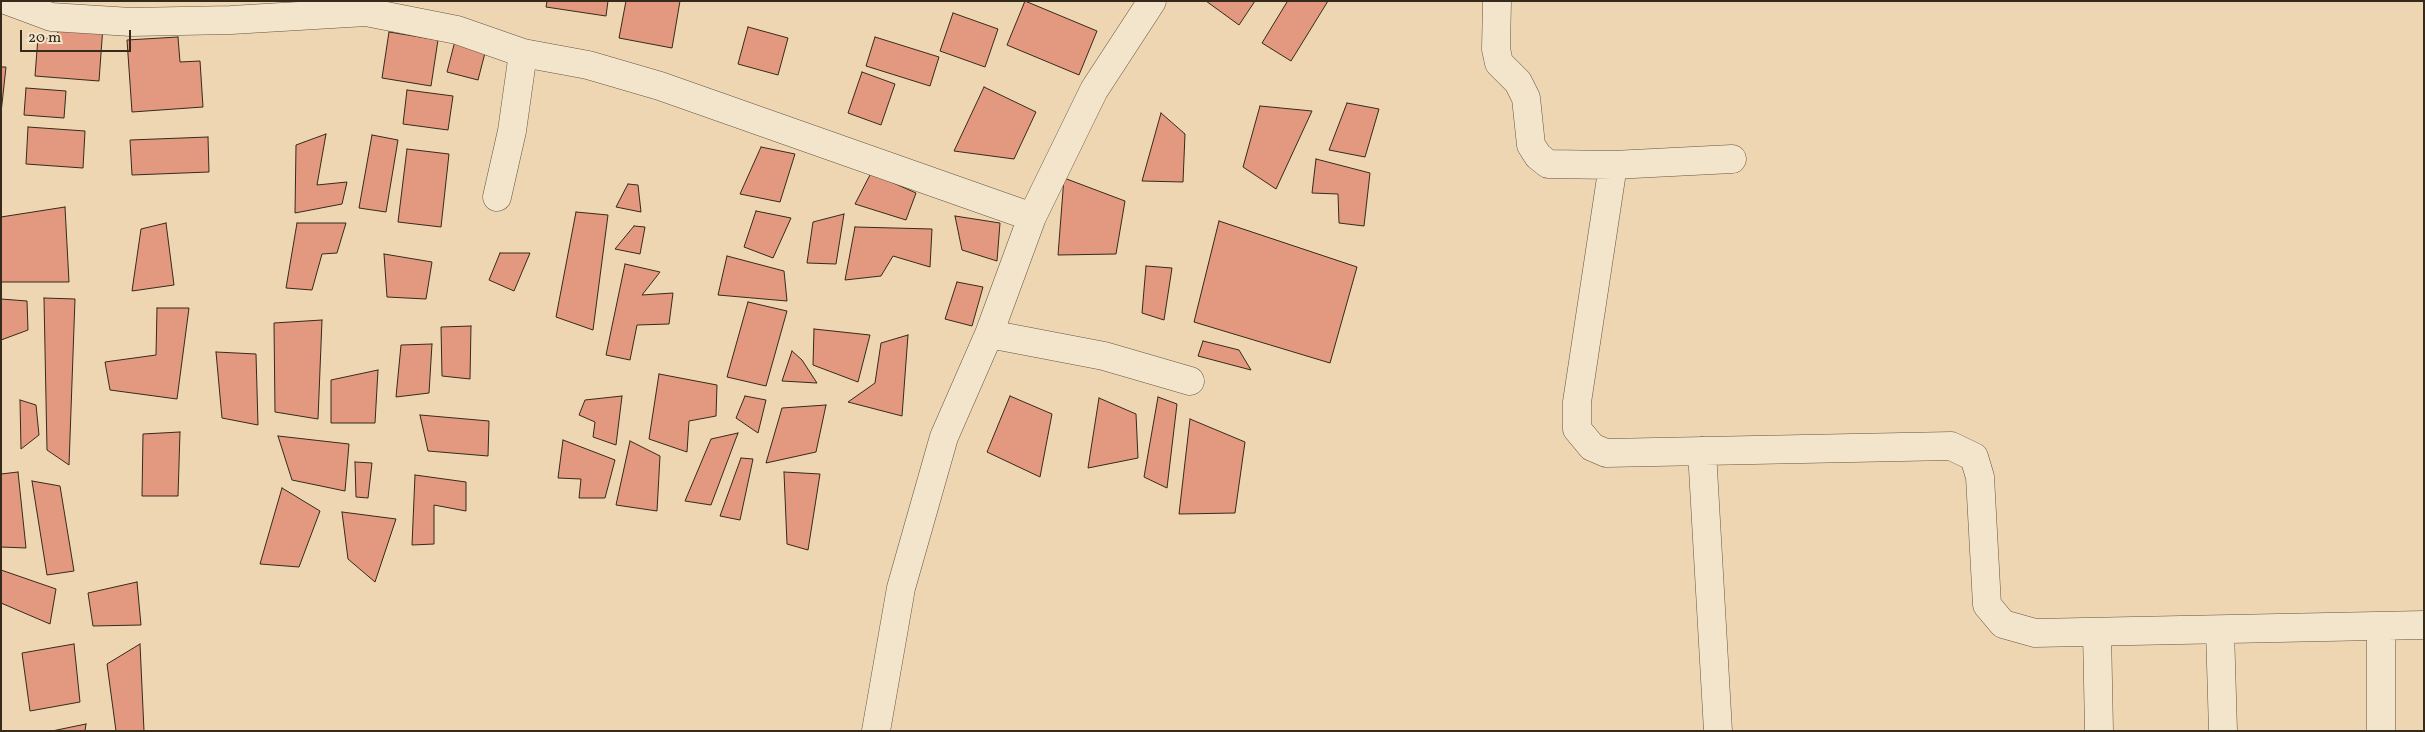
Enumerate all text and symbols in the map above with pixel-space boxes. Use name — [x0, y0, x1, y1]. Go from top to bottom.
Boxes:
scale bar — [22, 20, 134, 52]
text: 20 m — [28, 28, 61, 49]

